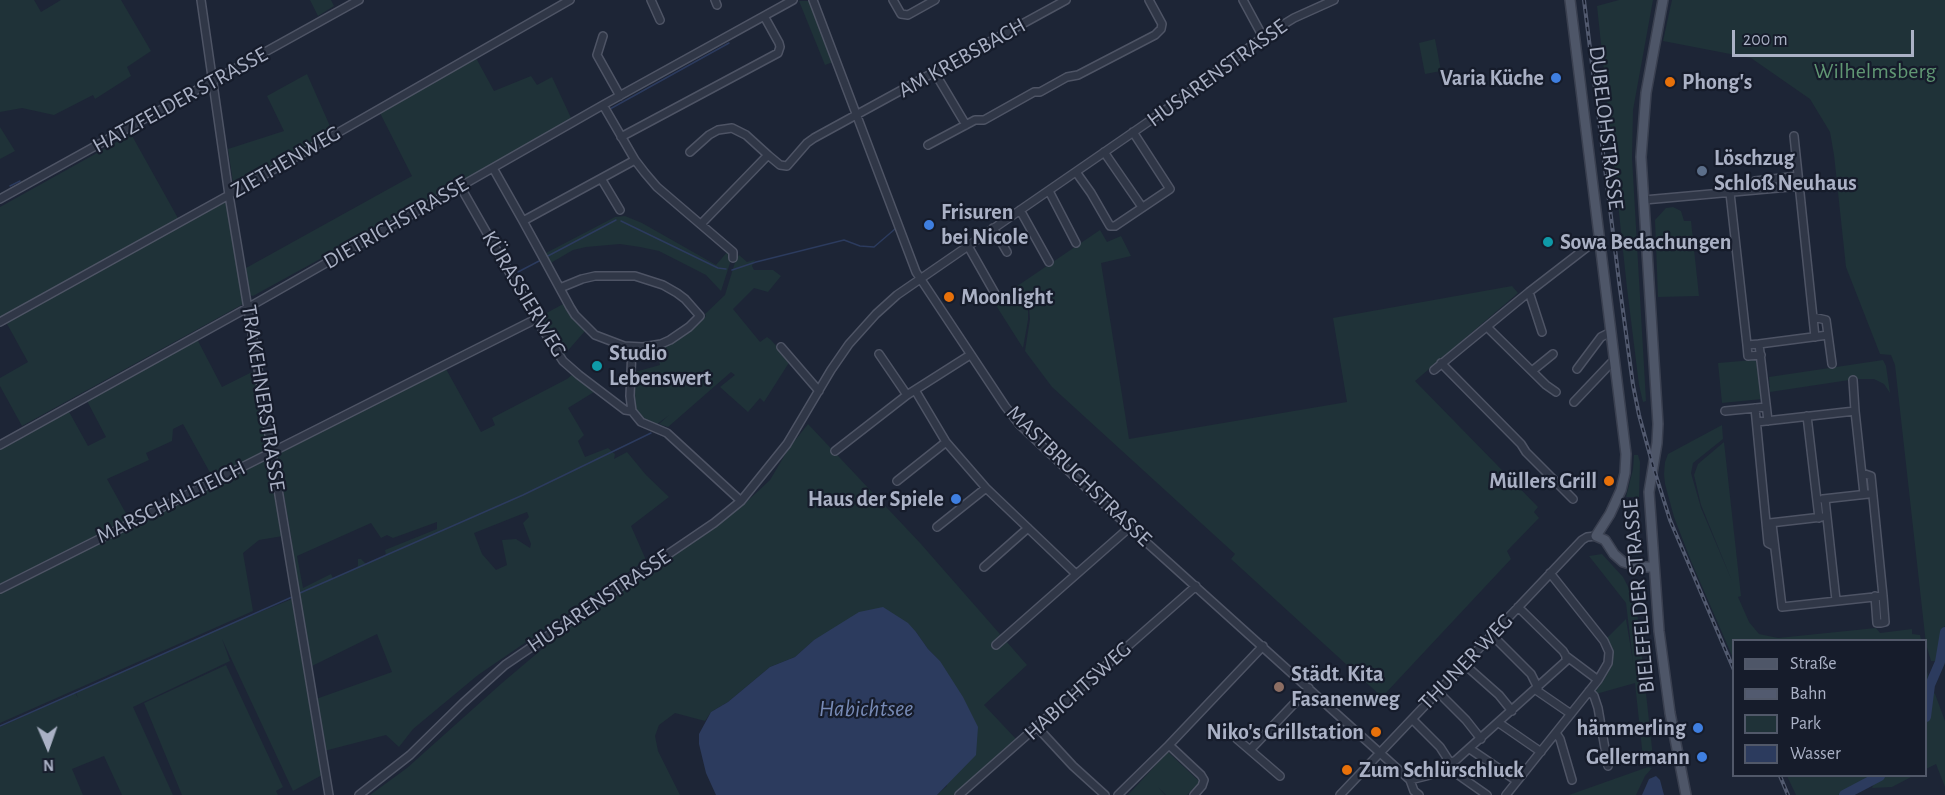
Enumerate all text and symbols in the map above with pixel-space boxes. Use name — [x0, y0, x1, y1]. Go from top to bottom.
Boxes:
street label: AM KREBSBACH — [894, 12, 1030, 104]
street label: HUSARENSTRASSE — [1142, 13, 1292, 133]
scale bar — [1735, 18, 1916, 56]
text: 200 m — [1743, 31, 1788, 49]
street label: HATZFELDER STRASSE — [88, 41, 272, 159]
street label: DUBELOHSTRASSE — [1583, 45, 1629, 211]
park label: Wilhelmsberg — [1814, 58, 1936, 84]
place label: Varia Küche — [1440, 65, 1544, 91]
place label: Phong's — [1682, 69, 1752, 95]
marker: Varia Küche — [1549, 71, 1563, 85]
marker: Phong's — [1663, 75, 1677, 89]
street label: ZIETHENWEG — [226, 120, 346, 204]
place label: Löschzug Schloß Neuhaus — [1714, 145, 1857, 196]
marker: Löschzug Schloß Neuhaus — [1695, 164, 1709, 178]
street label: DIETRICHSTRASSE — [319, 171, 473, 275]
place label: Frisuren bei Nicole — [941, 199, 1028, 250]
marker: Frisuren bei Nicole — [922, 218, 936, 232]
street label: KÜRASSIERWEG — [476, 226, 572, 362]
place label: Sowa Bedachungen — [1560, 229, 1731, 255]
marker: Sowa Bedachungen — [1541, 235, 1555, 249]
place label: Moonlight — [961, 284, 1053, 310]
marker: Moonlight — [942, 290, 956, 304]
street label: TRAKEHNERSTRASSE — [235, 303, 291, 493]
place label: Studio Lebenswert — [609, 340, 711, 392]
marker: Studio Lebenswert — [590, 359, 604, 373]
street label: MASTBRUCHSTRASSE — [1001, 400, 1157, 552]
street label: MARSCHALLTEICH — [92, 455, 250, 549]
place label: Müllers Grill — [1489, 468, 1597, 494]
marker: Müllers Grill — [1602, 474, 1616, 488]
place label: Haus der Spiele — [808, 486, 944, 512]
marker: Haus der Spiele — [949, 492, 963, 506]
street label: BIELEFELDER STRASSE — [1617, 498, 1661, 694]
street label: HUSARENSTRASSE — [522, 543, 676, 659]
street label: THUNER WEG — [1413, 608, 1519, 716]
street label: HABICHTSWEG — [1019, 636, 1137, 746]
legend — [1732, 639, 1927, 777]
text: Straße — [1790, 655, 1836, 673]
place label: Städt. Kita Fasanenweg — [1291, 661, 1400, 712]
marker: Städt. Kita Fasanenweg — [1272, 680, 1286, 694]
text: Bahn — [1790, 685, 1826, 703]
water label: Habichtsee — [819, 695, 913, 723]
place label: hämmerling — [1576, 715, 1686, 741]
text: Park — [1790, 715, 1821, 733]
north arrow — [18, 717, 78, 777]
place label: Niko's Grillstation — [1207, 719, 1364, 745]
marker: hämmerling — [1691, 721, 1705, 735]
marker: Niko's Grillstation — [1369, 725, 1383, 739]
place label: Gellermann — [1586, 744, 1690, 770]
text: Wasser — [1790, 745, 1841, 763]
marker: Gellermann — [1695, 750, 1709, 764]
text: N — [43, 757, 54, 773]
place label: Zum Schlürschluck — [1359, 757, 1524, 783]
marker: Zum Schlürschluck — [1340, 763, 1354, 777]

